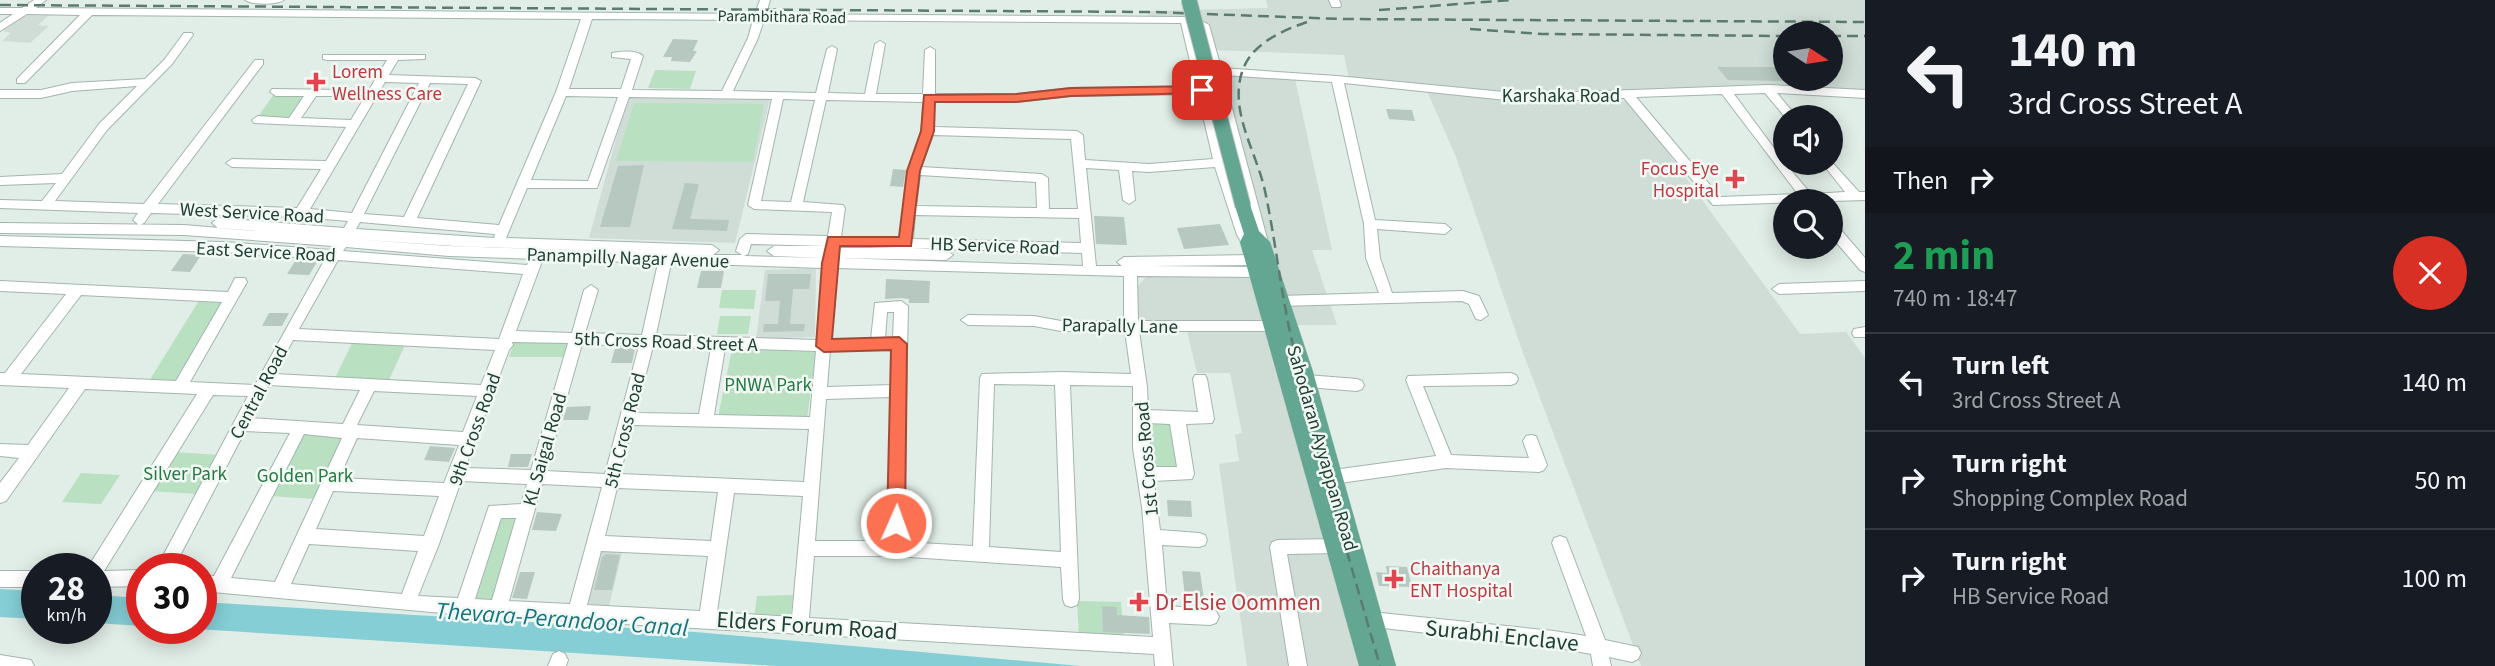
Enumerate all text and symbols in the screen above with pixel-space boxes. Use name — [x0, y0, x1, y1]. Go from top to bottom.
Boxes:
street label: Parambithara Road — [717, 5, 847, 29]
text: 140 m — [2008, 16, 2137, 86]
north arrow — [1773, 21, 1843, 91]
map controls — [1773, 21, 1843, 259]
icon: left — [1893, 28, 1984, 119]
place label: Lorem Wellness Care — [332, 59, 442, 108]
pin — [1172, 60, 1232, 120]
icon: arrive — [1183, 71, 1221, 109]
marker: Lorem Wellness Care — [306, 72, 326, 92]
text: 3rd Cross Street A — [2008, 81, 2242, 127]
street label: Karshaka Road — [1502, 83, 1620, 110]
button: sound — [1773, 105, 1843, 175]
place label: Focus Eye Hospital — [1641, 156, 1719, 205]
icon: right — [1962, 161, 2000, 199]
text: Then — [1893, 162, 1948, 199]
marker: Focus Eye Hospital — [1725, 169, 1745, 189]
button: search — [1773, 189, 1843, 259]
street label: West Service Road — [179, 196, 325, 231]
text: 2 min — [1893, 226, 1995, 286]
street label: HB Service Road — [930, 231, 1060, 262]
street label: East Service Road — [195, 235, 336, 270]
button: close — [2393, 236, 2467, 310]
street label: Panampilly Nagar Avenue — [526, 241, 730, 276]
text: 740 m · 18:47 — [1893, 282, 2017, 315]
street label: Parapally Lane — [1062, 312, 1178, 341]
street label: 5th Cross Road Street A — [574, 326, 759, 359]
street label: Central Road — [223, 341, 295, 444]
street label: Sahodaran Ayyappan Road — [1279, 342, 1364, 554]
text: Turn left — [1952, 347, 2049, 384]
icon: left — [1893, 363, 1931, 401]
text: 140 m — [2401, 364, 2467, 401]
street label: 9th Cross Road — [443, 369, 508, 490]
street label: 5th Cross Road — [598, 370, 653, 491]
park label: PNWA Park — [724, 372, 812, 399]
text: 3rd Cross Street A — [1952, 384, 2120, 417]
street label: KL Saigal Road — [516, 390, 575, 509]
street label: 1st Cross Road — [1129, 400, 1166, 517]
text: Turn right — [1952, 445, 2067, 482]
park label: Silver Park — [143, 461, 227, 488]
icon: right — [1893, 461, 1931, 499]
text: 50 m — [2414, 462, 2467, 499]
park label: Golden Park — [257, 463, 354, 490]
text: Shopping Complex Road — [1952, 482, 2188, 515]
position arrow — [859, 486, 933, 560]
text: Turn right — [1952, 543, 2067, 580]
speed limit sign: 30 — [126, 553, 217, 644]
place label: Chaithanya ENT Hospital — [1410, 556, 1513, 605]
icon: right — [1893, 559, 1931, 597]
text: 100 m — [2401, 560, 2467, 597]
text: 28 — [48, 564, 85, 614]
marker: Chaithanya ENT Hospital — [1384, 569, 1404, 589]
text: HB Service Road — [1952, 580, 2109, 613]
place label: Dr Elsie Oommen — [1155, 586, 1321, 619]
marker: Dr Elsie Oommen — [1129, 592, 1149, 612]
water label: Thevara-Perandoor Canal — [434, 593, 690, 646]
text: km/h — [47, 603, 86, 628]
street label: Elders Forum Road — [715, 603, 899, 648]
street label: Surabhi Enclave — [1424, 611, 1580, 660]

